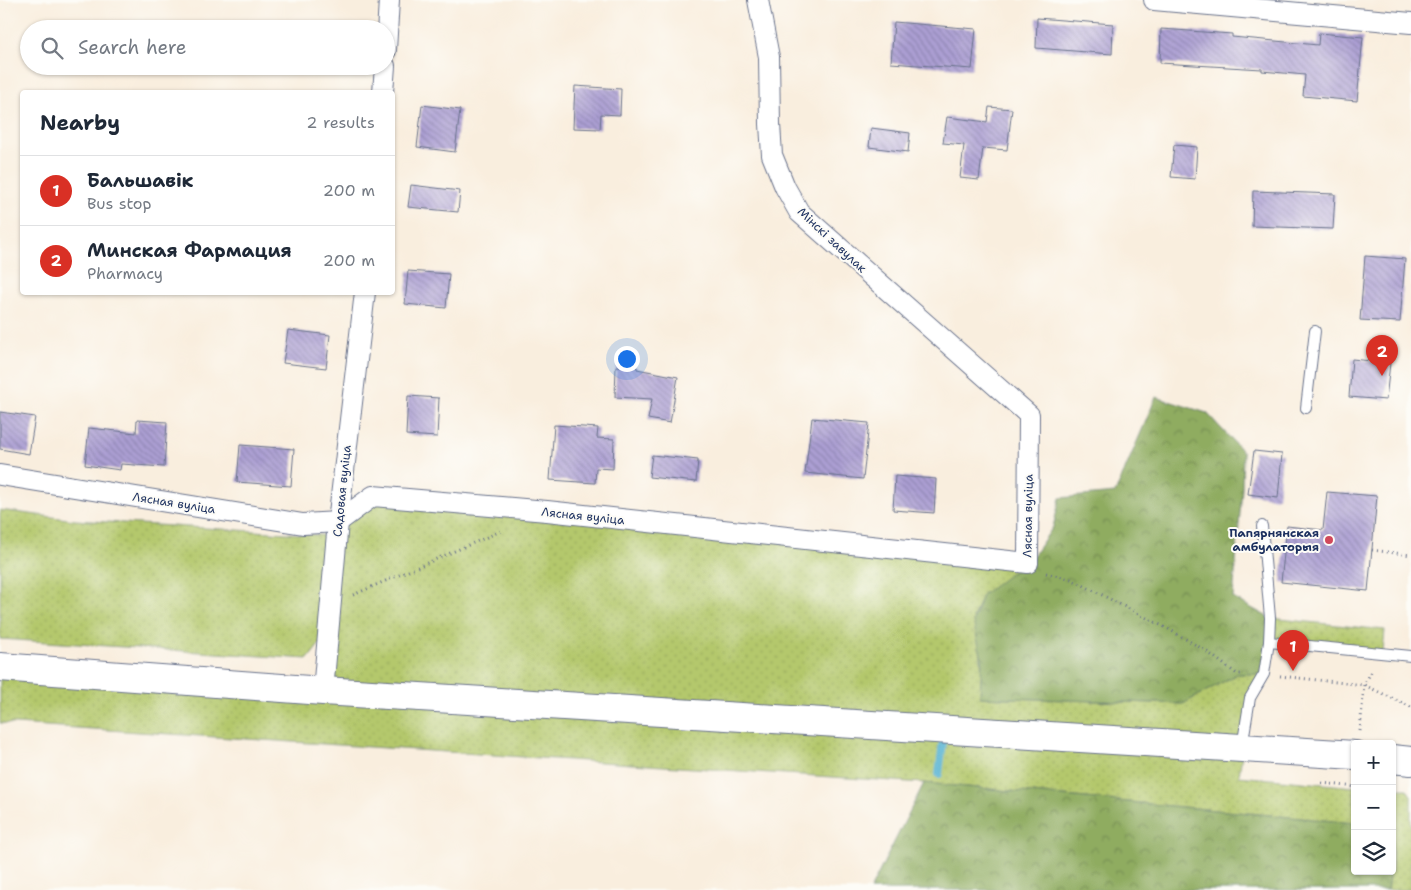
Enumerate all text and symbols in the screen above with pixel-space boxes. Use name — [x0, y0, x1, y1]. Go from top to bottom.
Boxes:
search box — [20, 20, 395, 75]
icon: search — [38, 34, 66, 62]
text: Search here — [78, 35, 187, 60]
text: Nearby — [40, 109, 120, 137]
text: 2 results — [306, 112, 375, 133]
text: Бальшавік — [87, 168, 193, 193]
text: 1 — [52, 180, 60, 201]
text: 200 m — [323, 180, 375, 201]
text: Bus stop — [87, 193, 152, 214]
street label: Мінскі завулак — [794, 204, 870, 277]
text: Минская Фармация — [87, 238, 292, 263]
text: 2 — [50, 250, 62, 271]
text: 200 m — [323, 250, 375, 271]
text: Pharmacy — [87, 263, 163, 284]
pin: 2 — [1366, 335, 1398, 376]
your location — [614, 346, 640, 372]
street label: Садовая вуліца — [329, 444, 355, 538]
street label: Лясная вуліца — [1019, 474, 1037, 558]
street label: Лясная вуліца — [131, 489, 217, 518]
street label: Лясная вуліца — [541, 504, 626, 528]
place label: Папярнянская амбулаторыя — [1229, 525, 1319, 555]
marker: Папярнянская амбулаторыя — [1323, 534, 1335, 546]
pin: 1 — [1277, 630, 1309, 671]
map controls — [1351, 740, 1396, 875]
button: + — [1351, 740, 1396, 785]
button: − — [1351, 785, 1396, 830]
button: layers — [1351, 830, 1396, 875]

